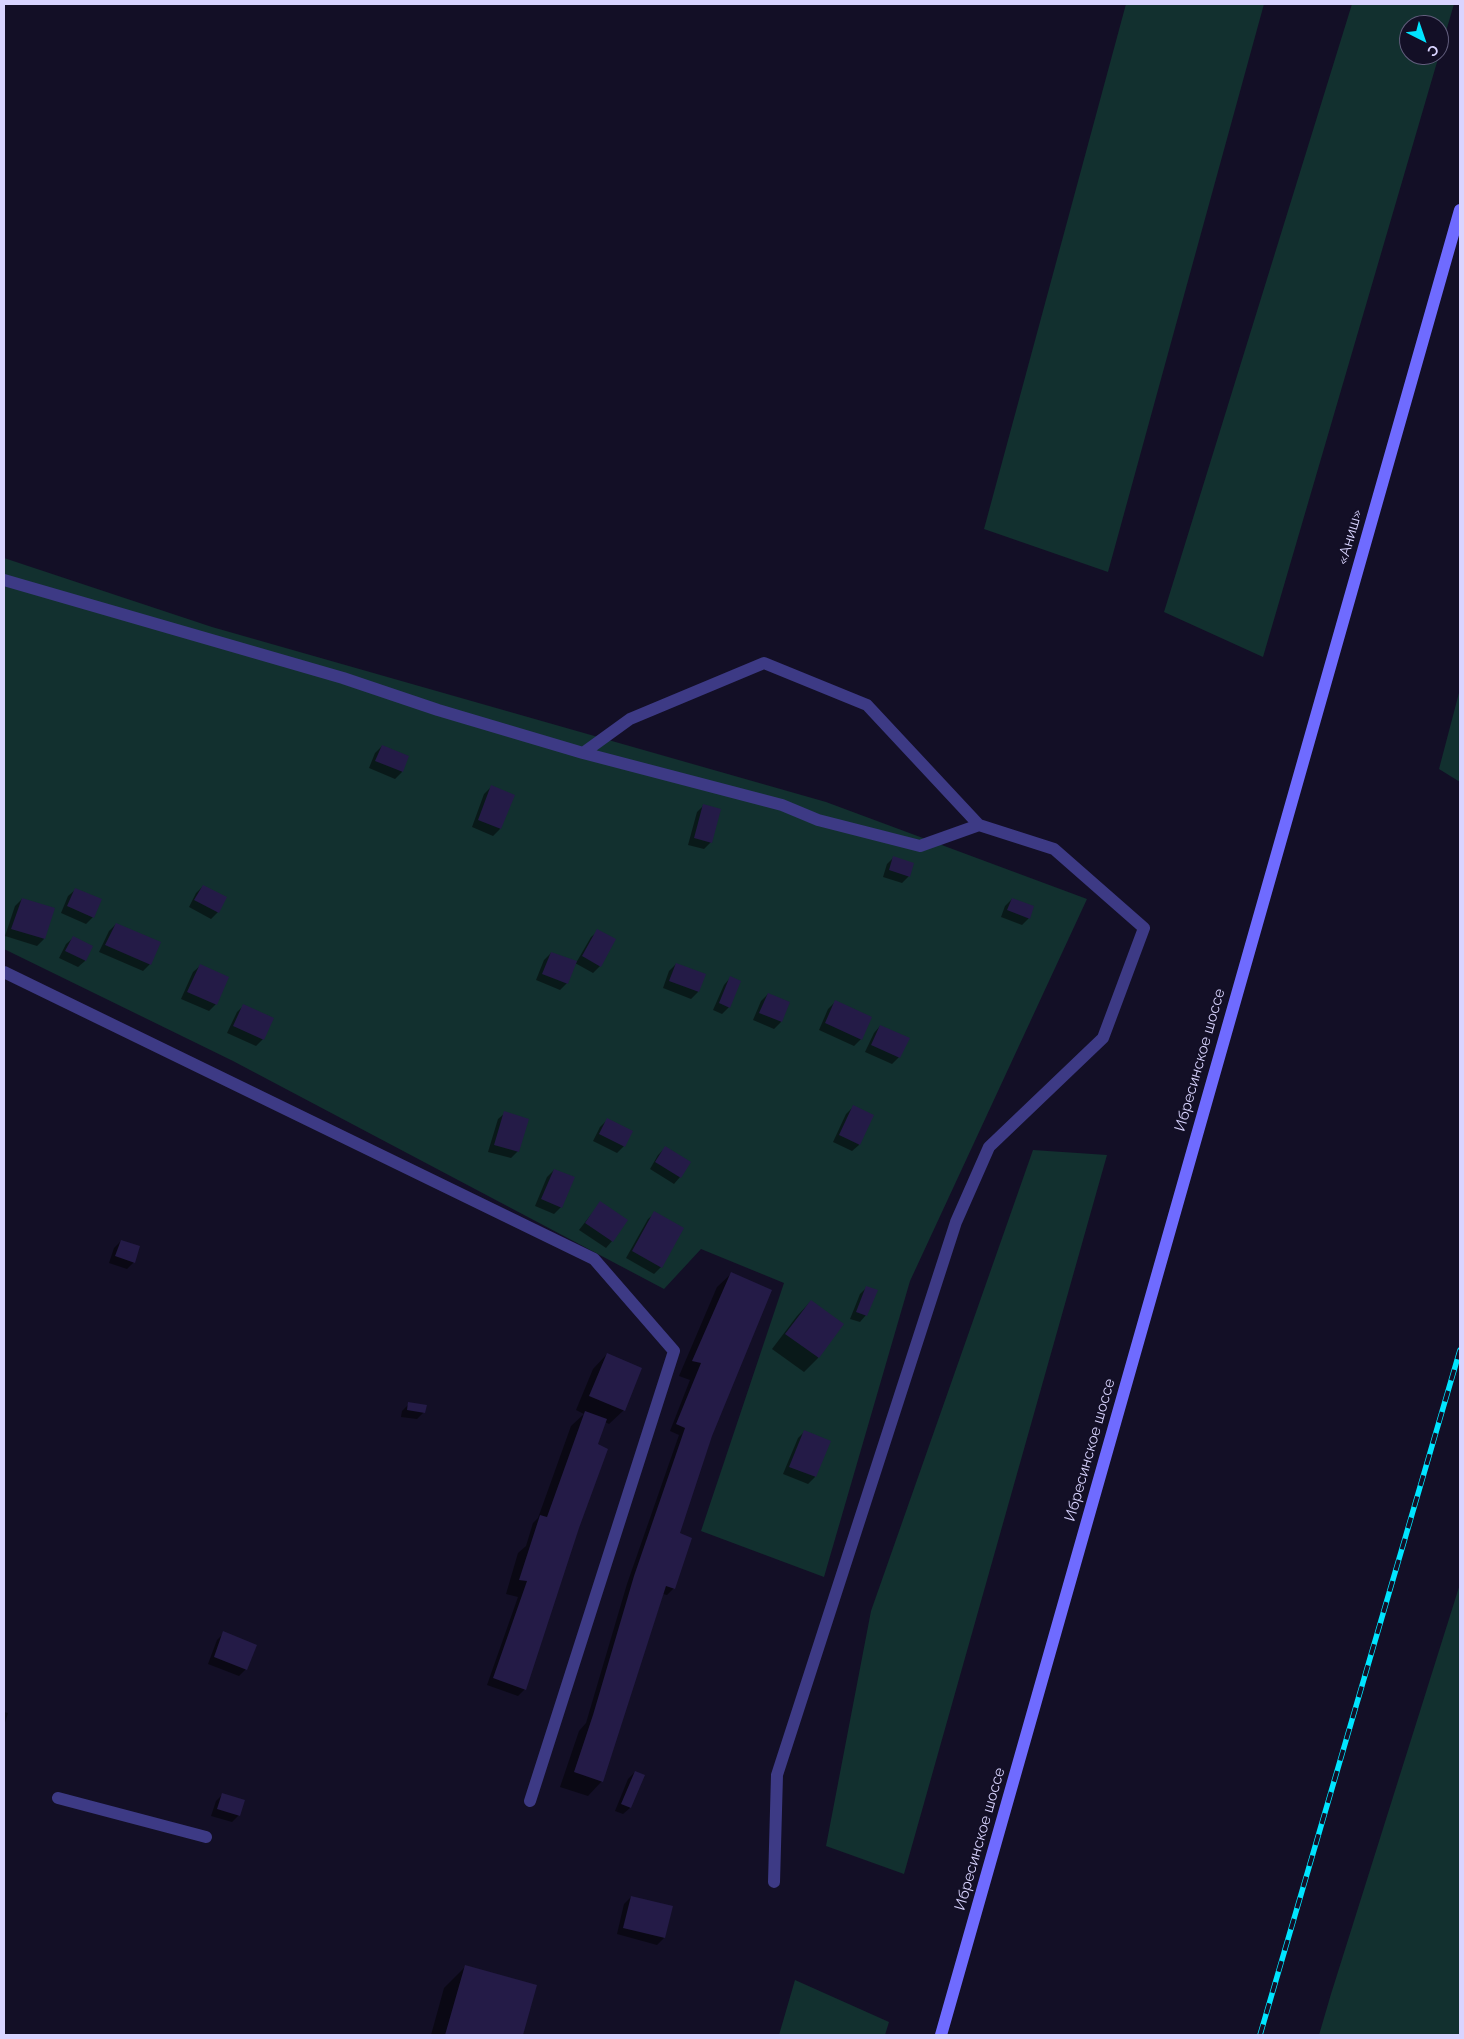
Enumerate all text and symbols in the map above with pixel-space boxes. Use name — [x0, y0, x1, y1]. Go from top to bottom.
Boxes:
north arrow — [1399, 15, 1449, 65]
text: С — [1424, 41, 1442, 60]
street label: «Аниш» — [1333, 507, 1367, 567]
street label: Ибресинское шоссе — [1171, 987, 1229, 1133]
street label: Ибресинское шоссе — [1061, 1377, 1119, 1523]
street label: Ибресинское шоссе — [951, 1766, 1009, 1912]

